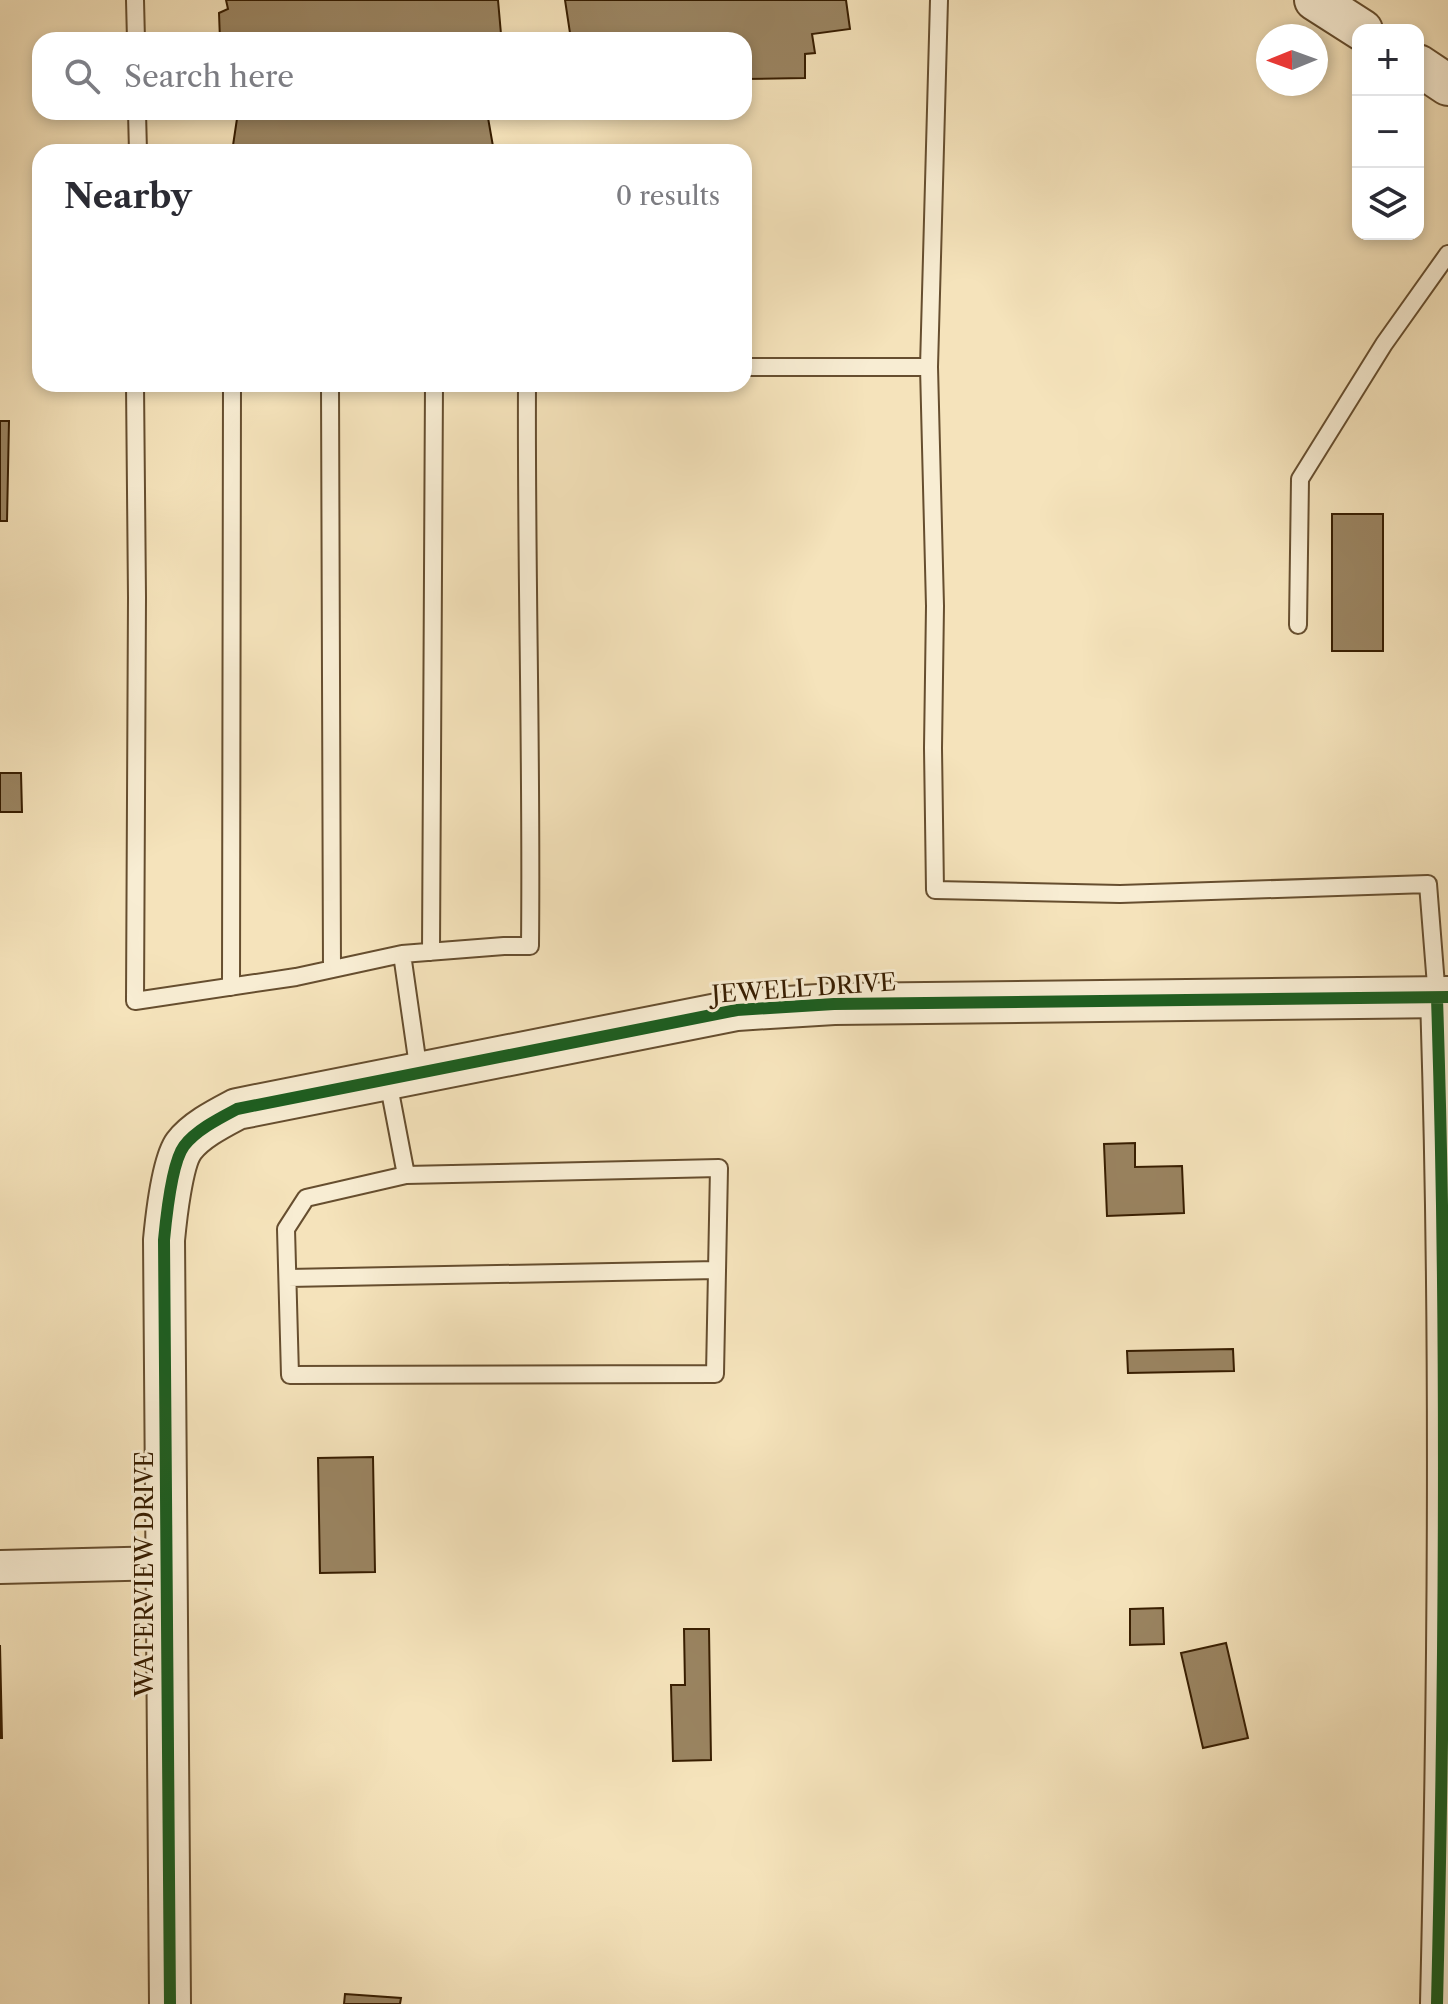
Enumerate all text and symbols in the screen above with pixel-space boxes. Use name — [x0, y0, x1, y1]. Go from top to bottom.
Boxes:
north arrow — [1256, 24, 1328, 96]
map controls — [1352, 24, 1424, 240]
button: + — [1352, 24, 1424, 96]
search box — [32, 32, 752, 120]
icon: search — [60, 54, 104, 98]
text: Search here — [124, 58, 294, 95]
button: − — [1352, 96, 1424, 168]
button: layers — [1352, 168, 1424, 240]
text: Nearby — [64, 175, 192, 217]
text: 0 results — [616, 180, 720, 212]
street label: JEWELL DRIVE — [707, 967, 897, 1009]
street label: WATERVIEW DRIVE — [130, 1451, 159, 1698]

